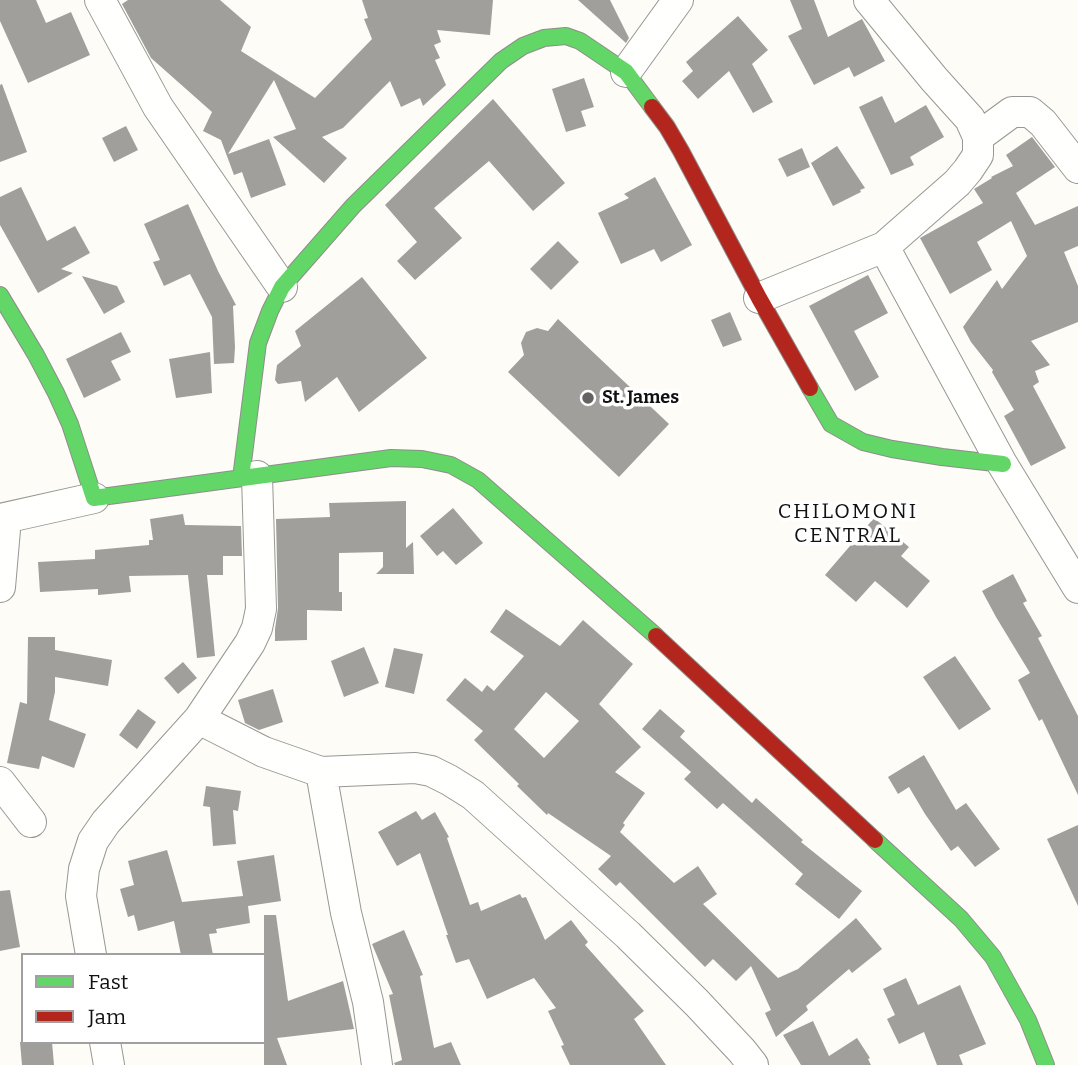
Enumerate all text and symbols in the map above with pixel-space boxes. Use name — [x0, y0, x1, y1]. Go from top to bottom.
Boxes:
place label: St. James — [602, 387, 679, 409]
marker: St. James — [580, 390, 596, 406]
district label: CHILOMONI CENTRAL — [779, 499, 917, 549]
legend — [21, 953, 266, 1044]
text: Fast — [88, 969, 128, 995]
text: Jam — [88, 1004, 126, 1030]

